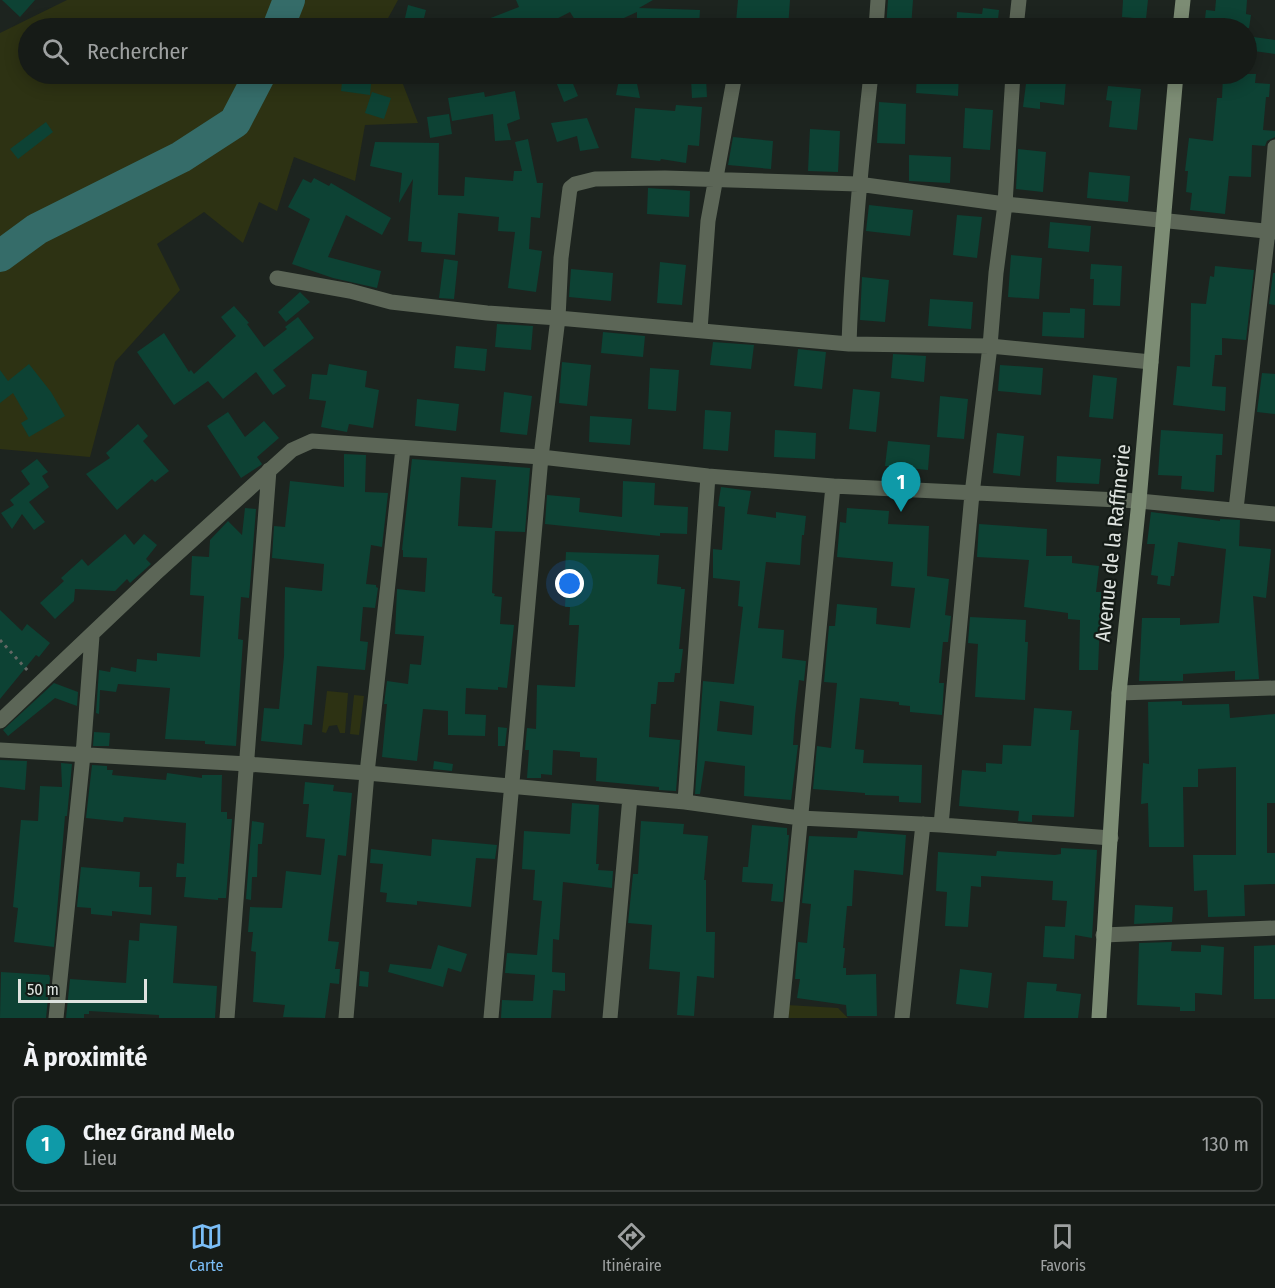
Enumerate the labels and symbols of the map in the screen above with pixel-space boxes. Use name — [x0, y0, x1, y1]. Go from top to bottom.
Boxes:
street label: Avenue de la Raffinerie — [1090, 443, 1136, 643]
pin: 1 — [882, 462, 920, 512]
your location — [555, 569, 584, 598]
scale bar — [18, 976, 147, 1004]

